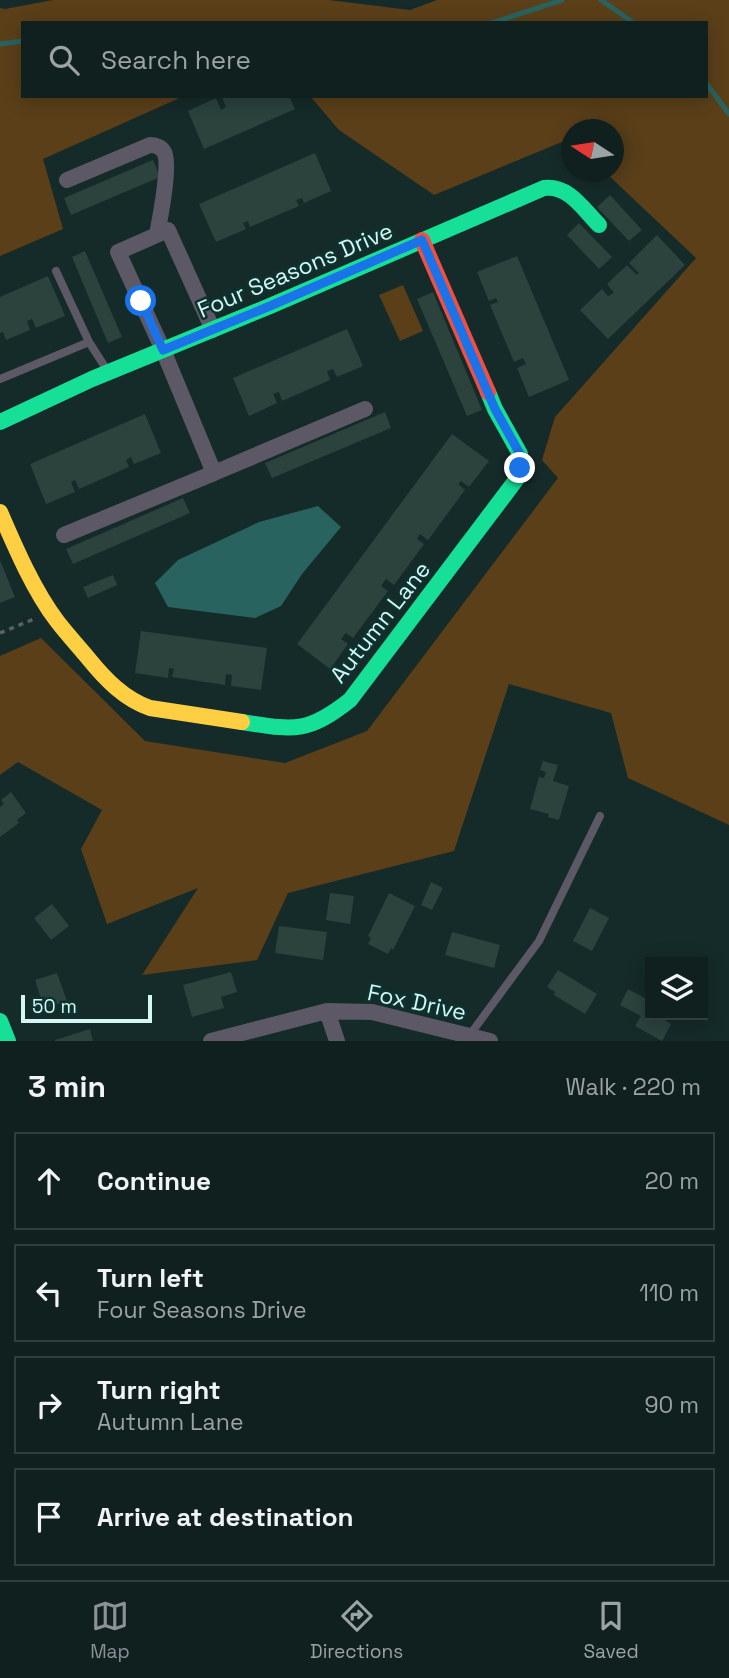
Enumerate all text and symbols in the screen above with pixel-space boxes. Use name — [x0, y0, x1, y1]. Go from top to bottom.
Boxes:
search box — [21, 21, 708, 98]
icon: search — [45, 41, 83, 79]
text: Search here — [101, 43, 251, 77]
north arrow — [561, 119, 624, 182]
street label: Four Seasons Drive — [193, 215, 397, 325]
route start — [125, 285, 156, 316]
route end — [504, 452, 535, 483]
street label: Autumn Lane — [323, 555, 437, 689]
map controls — [645, 957, 708, 1020]
button: layers — [645, 957, 708, 1020]
street label: Fox Drive — [365, 977, 469, 1027]
scale bar — [21, 992, 152, 1024]
text: 50 m — [32, 994, 77, 1019]
text: 3 min — [28, 1067, 106, 1106]
text: Walk · 220 m — [566, 1072, 701, 1102]
icon: ahead — [30, 1162, 68, 1200]
text: Continue — [97, 1164, 211, 1198]
text: 20 m — [645, 1166, 699, 1196]
text: Turn left — [97, 1261, 204, 1295]
icon: left — [30, 1274, 68, 1312]
text: 110 m — [639, 1278, 699, 1308]
text: Four Seasons Drive — [97, 1295, 307, 1325]
text: Turn right — [97, 1373, 221, 1407]
icon: right — [30, 1386, 68, 1424]
text: 90 m — [644, 1390, 699, 1420]
text: Autumn Lane — [97, 1407, 244, 1437]
icon: arrive — [30, 1498, 68, 1536]
text: Arrive at destination — [97, 1500, 354, 1534]
tab: Map — [90, 1597, 130, 1664]
tab: Directions — [310, 1597, 403, 1664]
tab: Saved — [583, 1597, 639, 1664]

